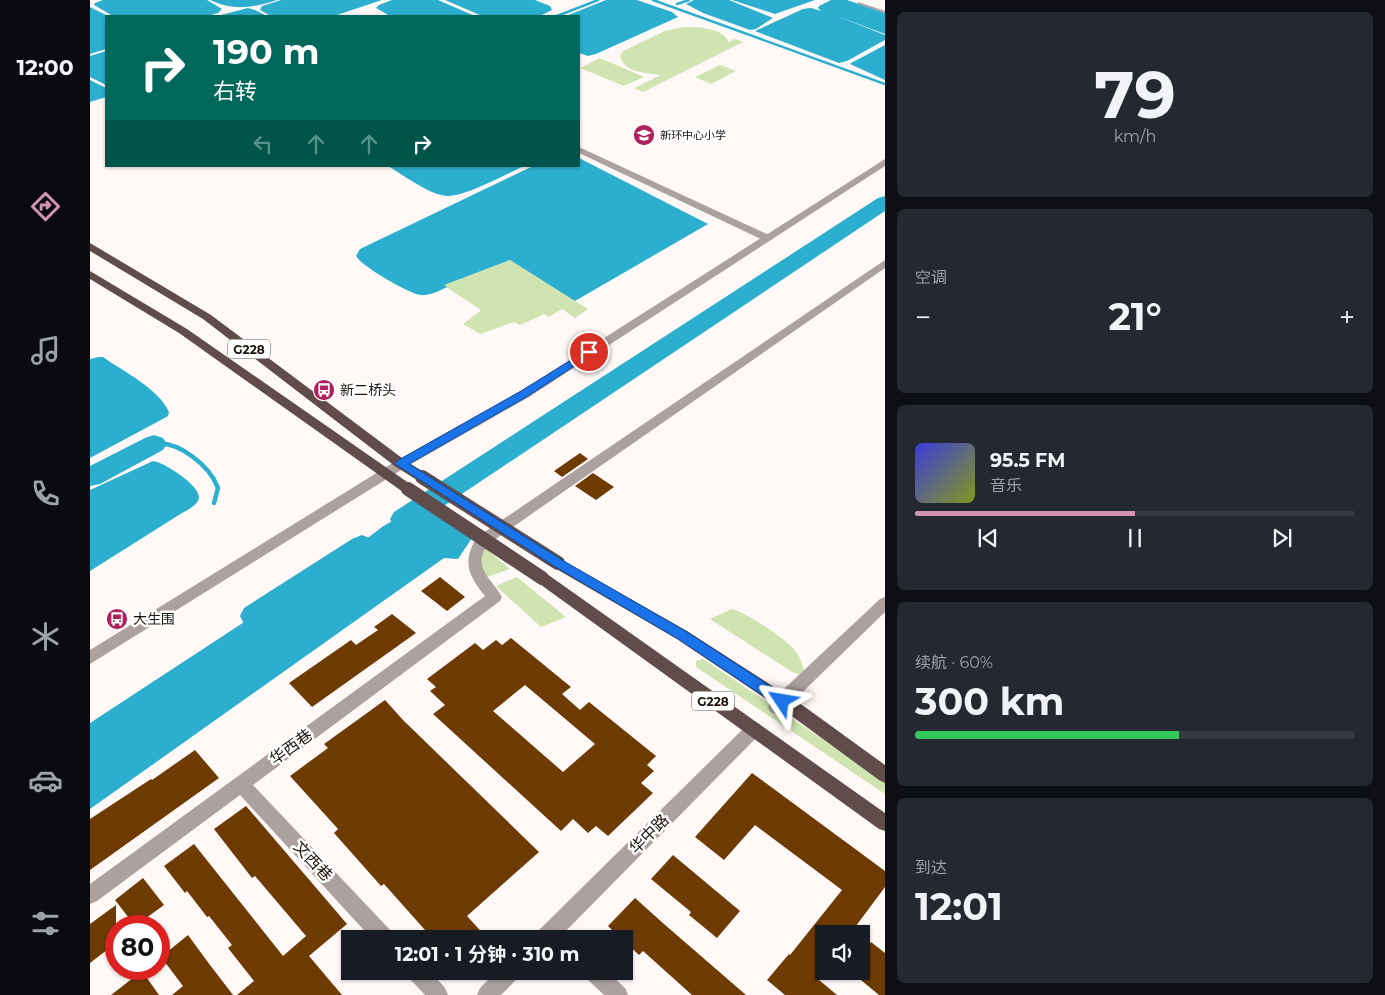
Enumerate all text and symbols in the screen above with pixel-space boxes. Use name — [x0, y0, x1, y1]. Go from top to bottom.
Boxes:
text: 190 m — [213, 30, 319, 73]
icon: right — [130, 35, 195, 100]
text: 12:00 — [16, 54, 74, 81]
text: 79 — [1094, 55, 1176, 134]
text: 右转 — [213, 78, 257, 105]
school or university icon: 新环中心小学 — [632, 123, 656, 147]
text: km/h — [1114, 127, 1156, 146]
place label: 新环中心小学 — [660, 128, 726, 142]
icon: left — [249, 130, 277, 158]
icon: ahead — [302, 130, 330, 158]
icon: ahead — [355, 130, 383, 158]
icon: right — [408, 130, 436, 158]
icon: directions — [28, 189, 63, 224]
text: 空调 — [915, 268, 947, 287]
text: 21° — [1108, 293, 1162, 340]
text: − — [915, 300, 931, 334]
text: + — [1339, 300, 1355, 334]
pin — [568, 331, 610, 373]
icon: music — [28, 333, 63, 368]
icon: arrive — [575, 338, 603, 366]
road number: G228 — [228, 339, 270, 358]
bus stop icon: 新二桥头 — [312, 378, 336, 402]
place label: 新二桥头 — [340, 381, 396, 399]
text: 95.5 FM — [990, 449, 1065, 472]
icon: phone — [28, 476, 63, 511]
text: 音乐 — [990, 476, 1022, 495]
icon: previous — [974, 524, 1002, 552]
icon: pause — [1121, 524, 1149, 552]
icon: next — [1268, 524, 1296, 552]
bus stop icon: 大生围 — [105, 607, 129, 631]
place label: 大生围 — [133, 610, 175, 628]
icon: climate — [28, 619, 63, 654]
text: 续航 · 60% — [915, 653, 993, 672]
position arrow — [755, 674, 807, 726]
text: 300 km — [915, 678, 1064, 725]
road number: G228 — [692, 691, 734, 710]
street label: 华西巷 — [266, 725, 316, 769]
icon: car — [28, 763, 63, 798]
street label: 华中路 — [625, 810, 673, 858]
street label: 文西巷 — [290, 837, 336, 885]
text: 到达 — [915, 858, 947, 877]
text: 12:01 — [915, 883, 1003, 930]
icon: filters — [28, 906, 63, 941]
speed limit sign: 80 — [105, 915, 170, 980]
map controls — [815, 925, 870, 980]
button: sound — [815, 925, 870, 980]
text: 12:01 · 1 分钟 · 310 m — [395, 943, 579, 966]

